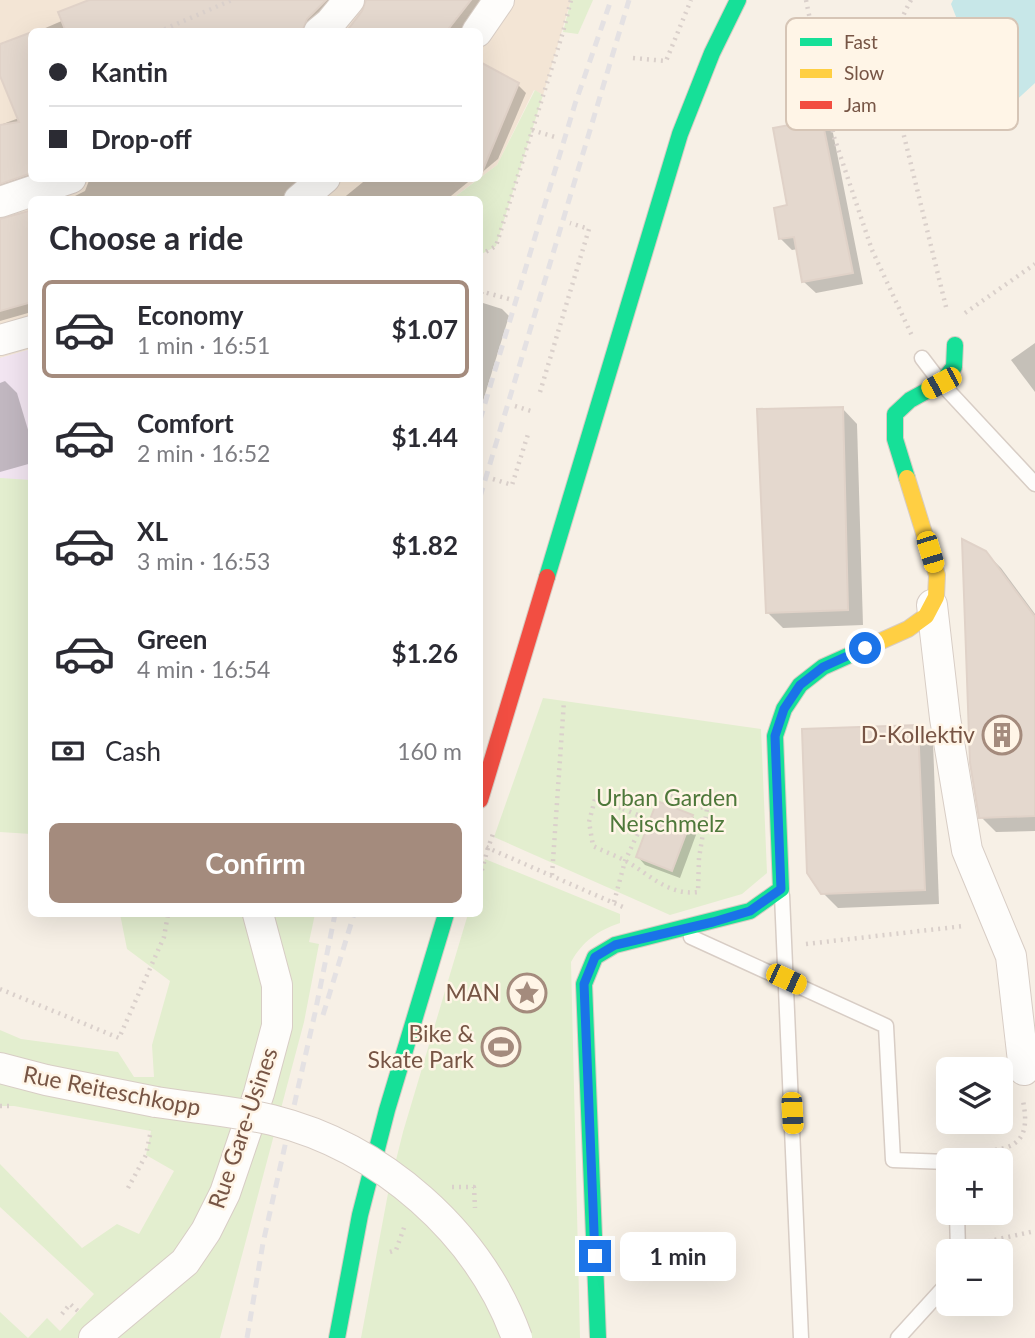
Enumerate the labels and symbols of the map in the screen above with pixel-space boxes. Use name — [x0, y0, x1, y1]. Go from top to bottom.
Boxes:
legend — [786, 18, 1018, 130]
text: Fast — [844, 30, 878, 53]
text: Slow — [844, 61, 884, 84]
text: Jam — [844, 93, 877, 116]
car — [918, 364, 965, 402]
car — [914, 529, 947, 575]
route start — [849, 632, 881, 664]
building icon: D-Kollektiv — [981, 714, 1023, 756]
place label: D-Kollektiv — [861, 720, 975, 748]
park label: Urban Garden Neischmelz — [596, 783, 738, 837]
car — [763, 961, 810, 997]
place icon: MAN — [506, 972, 548, 1014]
place label: MAN — [446, 978, 500, 1006]
place label: Bike & Skate Park — [368, 1019, 475, 1073]
sports icon: Bike & Skate Park — [480, 1026, 522, 1068]
street label: Rue Gare-Usines — [201, 1044, 283, 1212]
street label: Rue Reiteschkopp — [21, 1059, 203, 1121]
car — [781, 1091, 804, 1135]
callout: 1 min — [620, 1232, 735, 1280]
route end — [579, 1240, 611, 1272]

